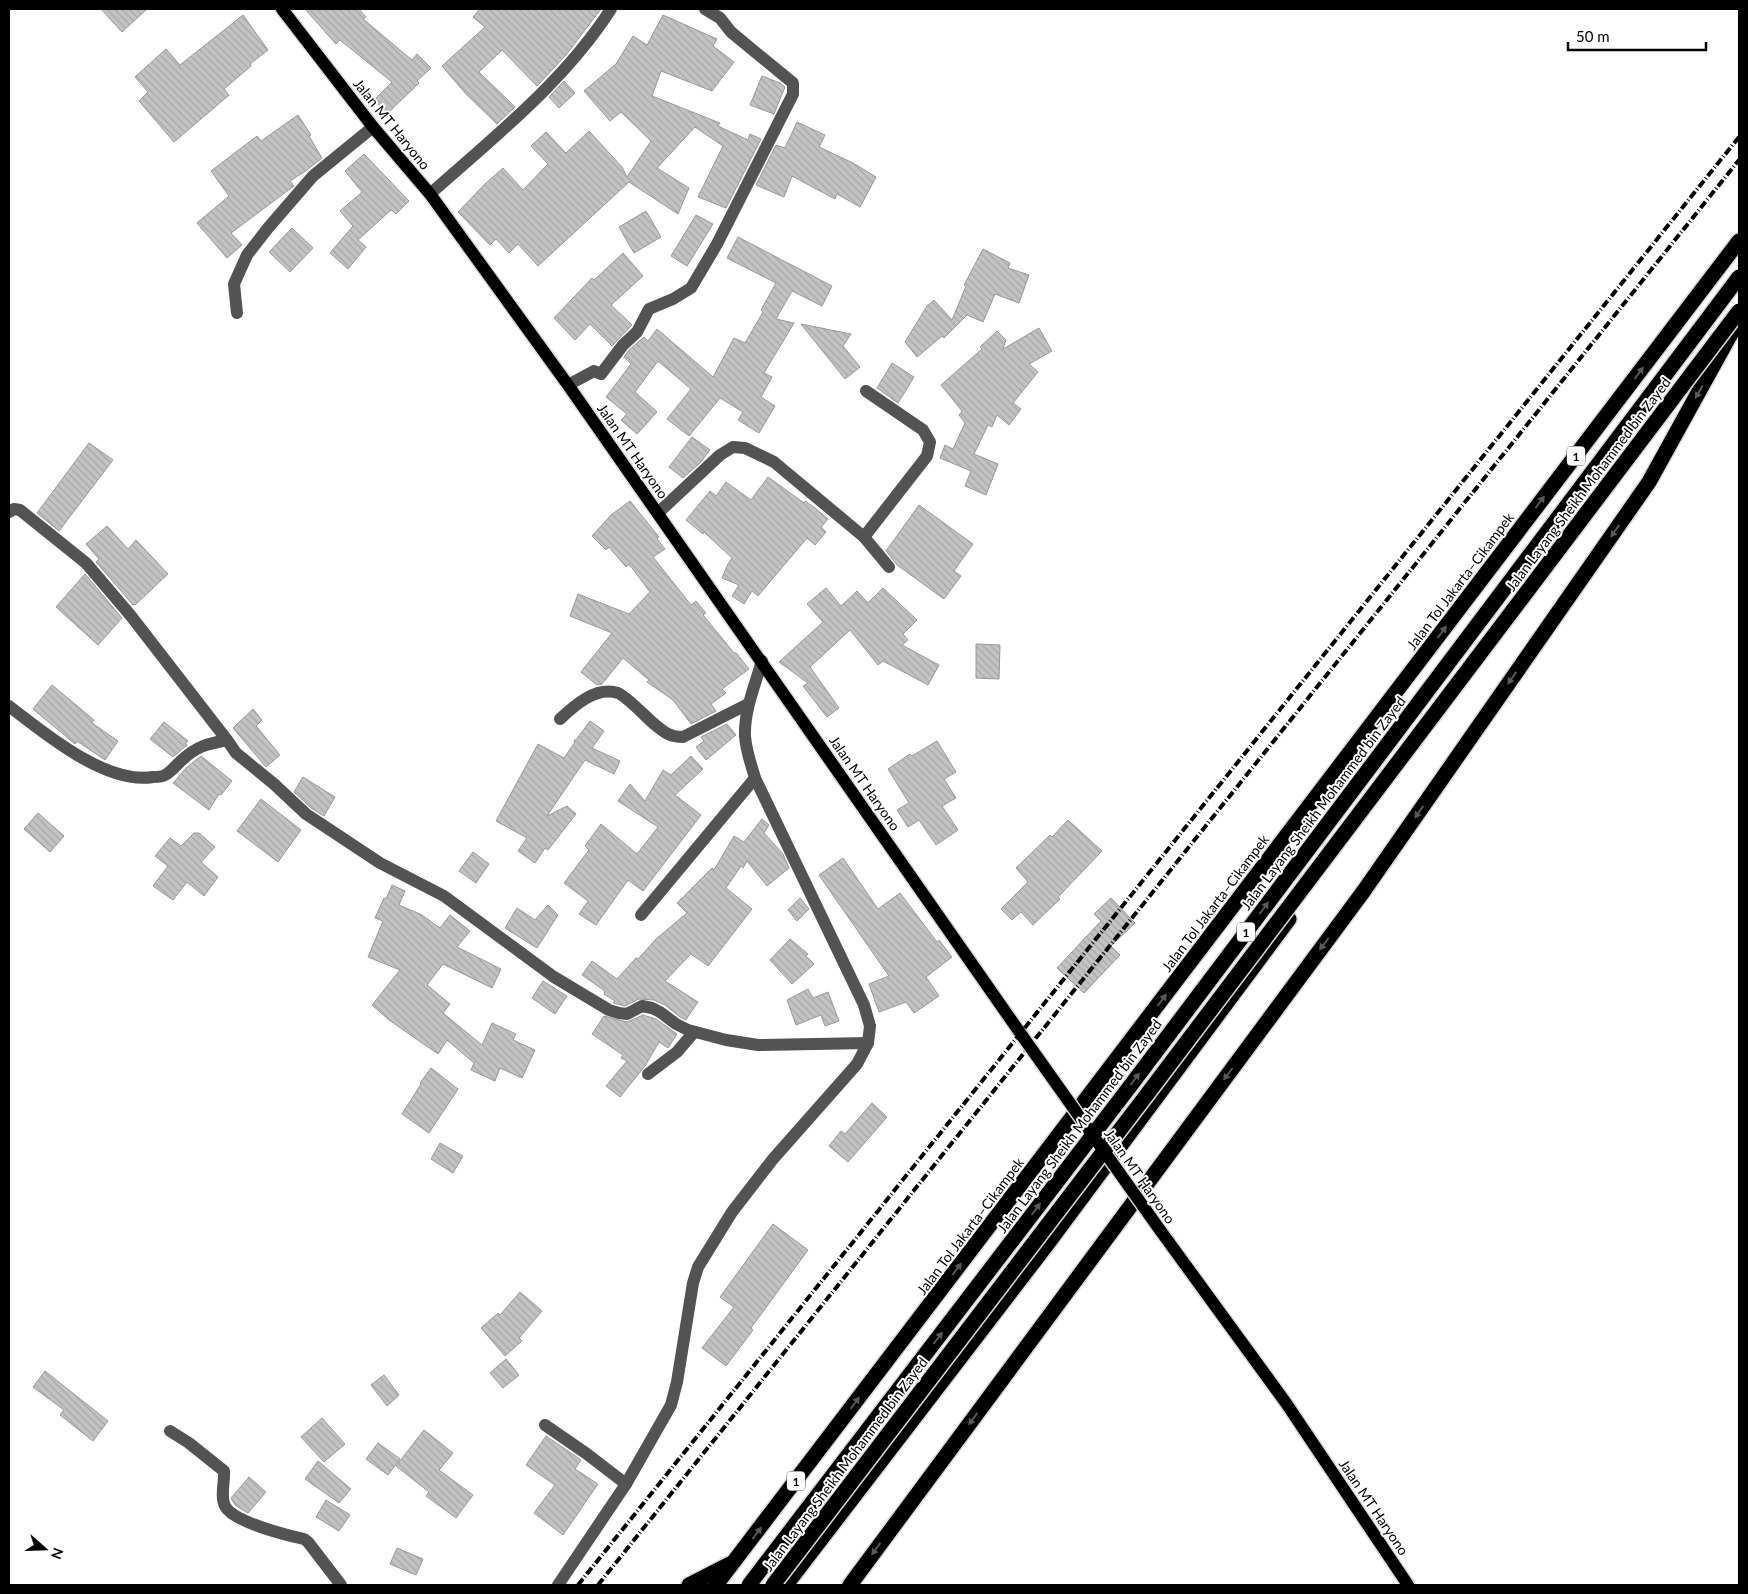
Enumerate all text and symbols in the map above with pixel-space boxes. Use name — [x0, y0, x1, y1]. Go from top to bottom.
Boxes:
scale bar — [1568, 20, 1706, 52]
text: 50 m — [1576, 27, 1610, 45]
street label: Jalan MT Haryono — [350, 75, 434, 173]
one-way arrow — [1633, 367, 1644, 380]
street label: Jalan Layang Sheikh Mohammed bin Zayed — [1502, 374, 1674, 594]
one-way arrow — [1695, 385, 1703, 399]
street label: Jalan MT Haryono — [594, 400, 672, 502]
road number: 1 — [1567, 446, 1585, 466]
one-way arrow — [1535, 495, 1545, 509]
street label: Jalan Tol Jakarta–Cikampek — [1403, 508, 1518, 653]
one-way arrow — [1610, 524, 1620, 538]
one-way arrow — [1437, 625, 1447, 639]
one-way arrow — [1507, 672, 1517, 685]
street label: Jalan Layang Sheikh Mohammed bin Zayed — [1237, 693, 1409, 913]
street label: Jalan MT Haryono — [826, 732, 904, 834]
one-way arrow — [1414, 805, 1424, 819]
street label: Jalan Tol Jakarta–Cikampek — [1158, 830, 1273, 975]
one-way arrow — [1259, 901, 1269, 915]
road number: 1 — [1237, 922, 1255, 942]
one-way arrow — [1319, 937, 1330, 950]
one-way arrow — [1156, 994, 1167, 1007]
street label: Jalan Layang Sheikh Mohammed bin Zayed — [993, 1016, 1165, 1236]
one-way arrow — [1222, 1067, 1233, 1080]
one-way arrow — [1130, 1072, 1140, 1086]
street label: Jalan MT Haryono — [1101, 1125, 1179, 1227]
street label: Jalan Tol Jakarta–Cikampek — [913, 1153, 1028, 1298]
one-way arrow — [1031, 1203, 1042, 1216]
one-way arrow — [952, 1263, 963, 1276]
one-way arrow — [932, 1332, 943, 1345]
street label: Jalan Layang Sheikh Mohammed bin Zayed — [759, 1354, 931, 1574]
one-way arrow — [850, 1396, 860, 1410]
one-way arrow — [968, 1412, 978, 1426]
street label: Jalan MT Haryono — [1336, 1456, 1412, 1558]
road number: 1 — [787, 1472, 805, 1490]
north arrow — [20, 1524, 70, 1574]
one-way arrow — [751, 1527, 762, 1540]
one-way arrow — [871, 1542, 881, 1556]
text: N — [48, 1546, 68, 1562]

